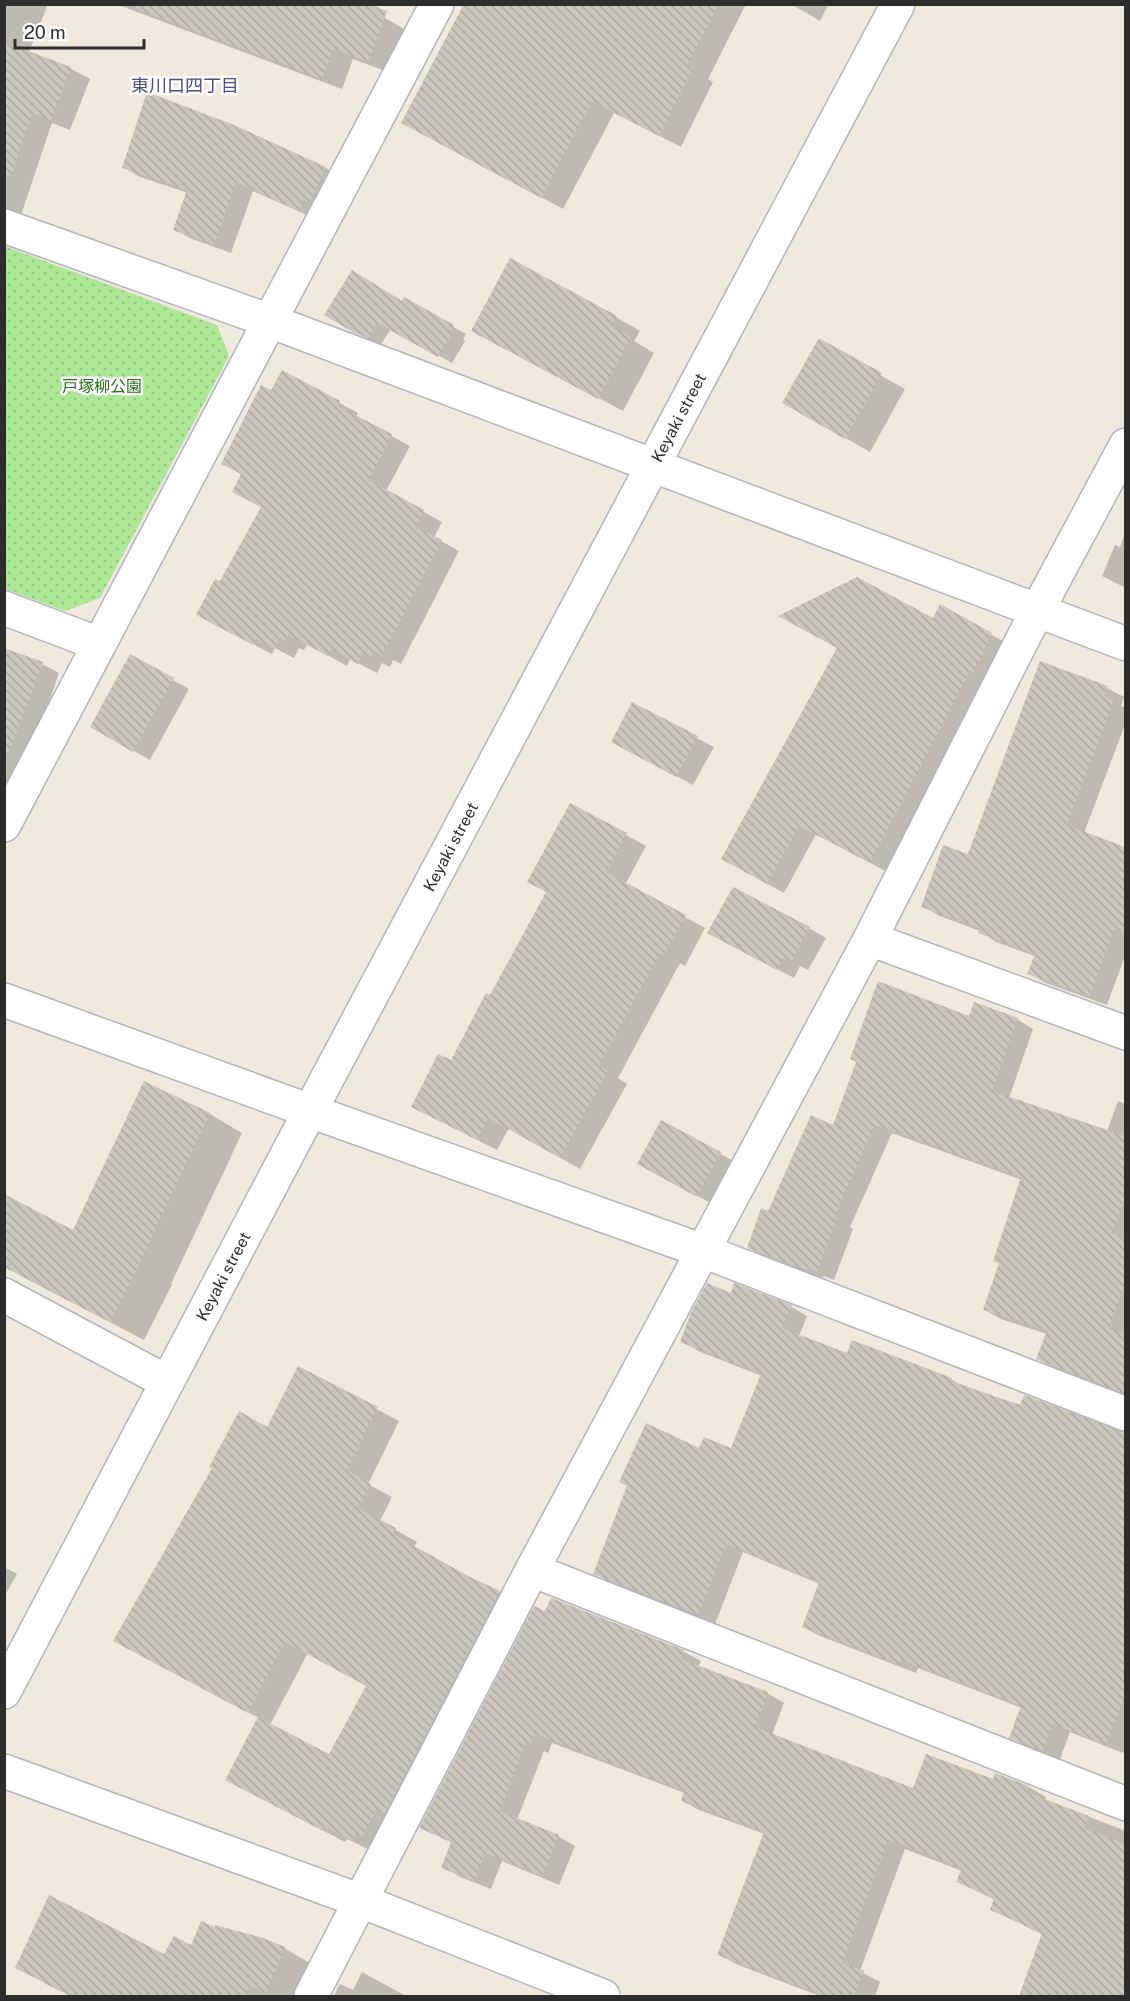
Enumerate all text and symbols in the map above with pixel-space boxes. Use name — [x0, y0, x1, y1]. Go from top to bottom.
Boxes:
scale bar — [15, 12, 144, 50]
text: 20 m — [24, 22, 66, 43]
district label: 東川口四丁目 — [131, 75, 239, 96]
street label: Keyaki street — [648, 370, 710, 465]
park label: 戸塚柳公園 — [62, 377, 142, 396]
street label: Keyaki street — [420, 799, 482, 895]
street label: Keyaki street — [192, 1229, 255, 1324]

